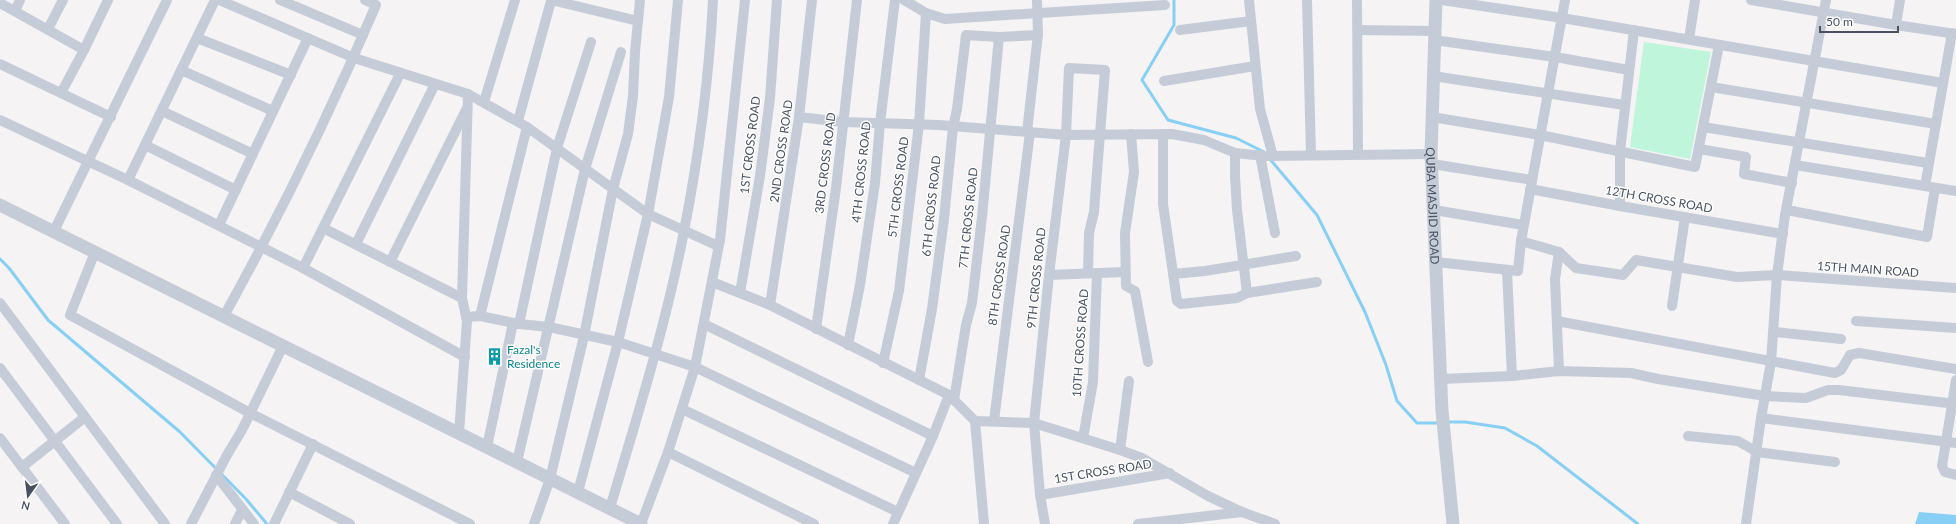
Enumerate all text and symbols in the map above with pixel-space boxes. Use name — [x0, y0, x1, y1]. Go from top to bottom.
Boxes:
scale bar — [1820, 8, 1898, 34]
text: 50 m — [1826, 14, 1853, 29]
street label: 1ST CROSS ROAD — [737, 95, 763, 195]
street label: 2ND CROSS ROAD — [766, 99, 796, 203]
street label: 3RD CROSS ROAD — [811, 112, 839, 214]
street label: 4TH CROSS ROAD — [848, 121, 874, 223]
street label: 5TH CROSS ROAD — [884, 136, 912, 238]
street label: QUBA MASJID ROAD — [1423, 147, 1443, 265]
street label: 6TH CROSS ROAD — [918, 155, 944, 257]
street label: 7TH CROSS ROAD — [955, 167, 981, 269]
street label: 12TH CROSS ROAD — [1604, 182, 1714, 216]
street label: 8TH CROSS ROAD — [985, 224, 1013, 326]
street label: 9TH CROSS ROAD — [1023, 227, 1049, 329]
street label: 15TH MAIN ROAD — [1817, 258, 1919, 280]
street label: 10TH CROSS ROAD — [1069, 288, 1091, 398]
place label: Fazal's Residence — [507, 342, 560, 371]
building icon: Fazal's Residence — [484, 346, 504, 366]
street label: 1ST CROSS ROAD — [1053, 456, 1153, 486]
north arrow — [8, 476, 48, 516]
text: N — [20, 499, 31, 514]

